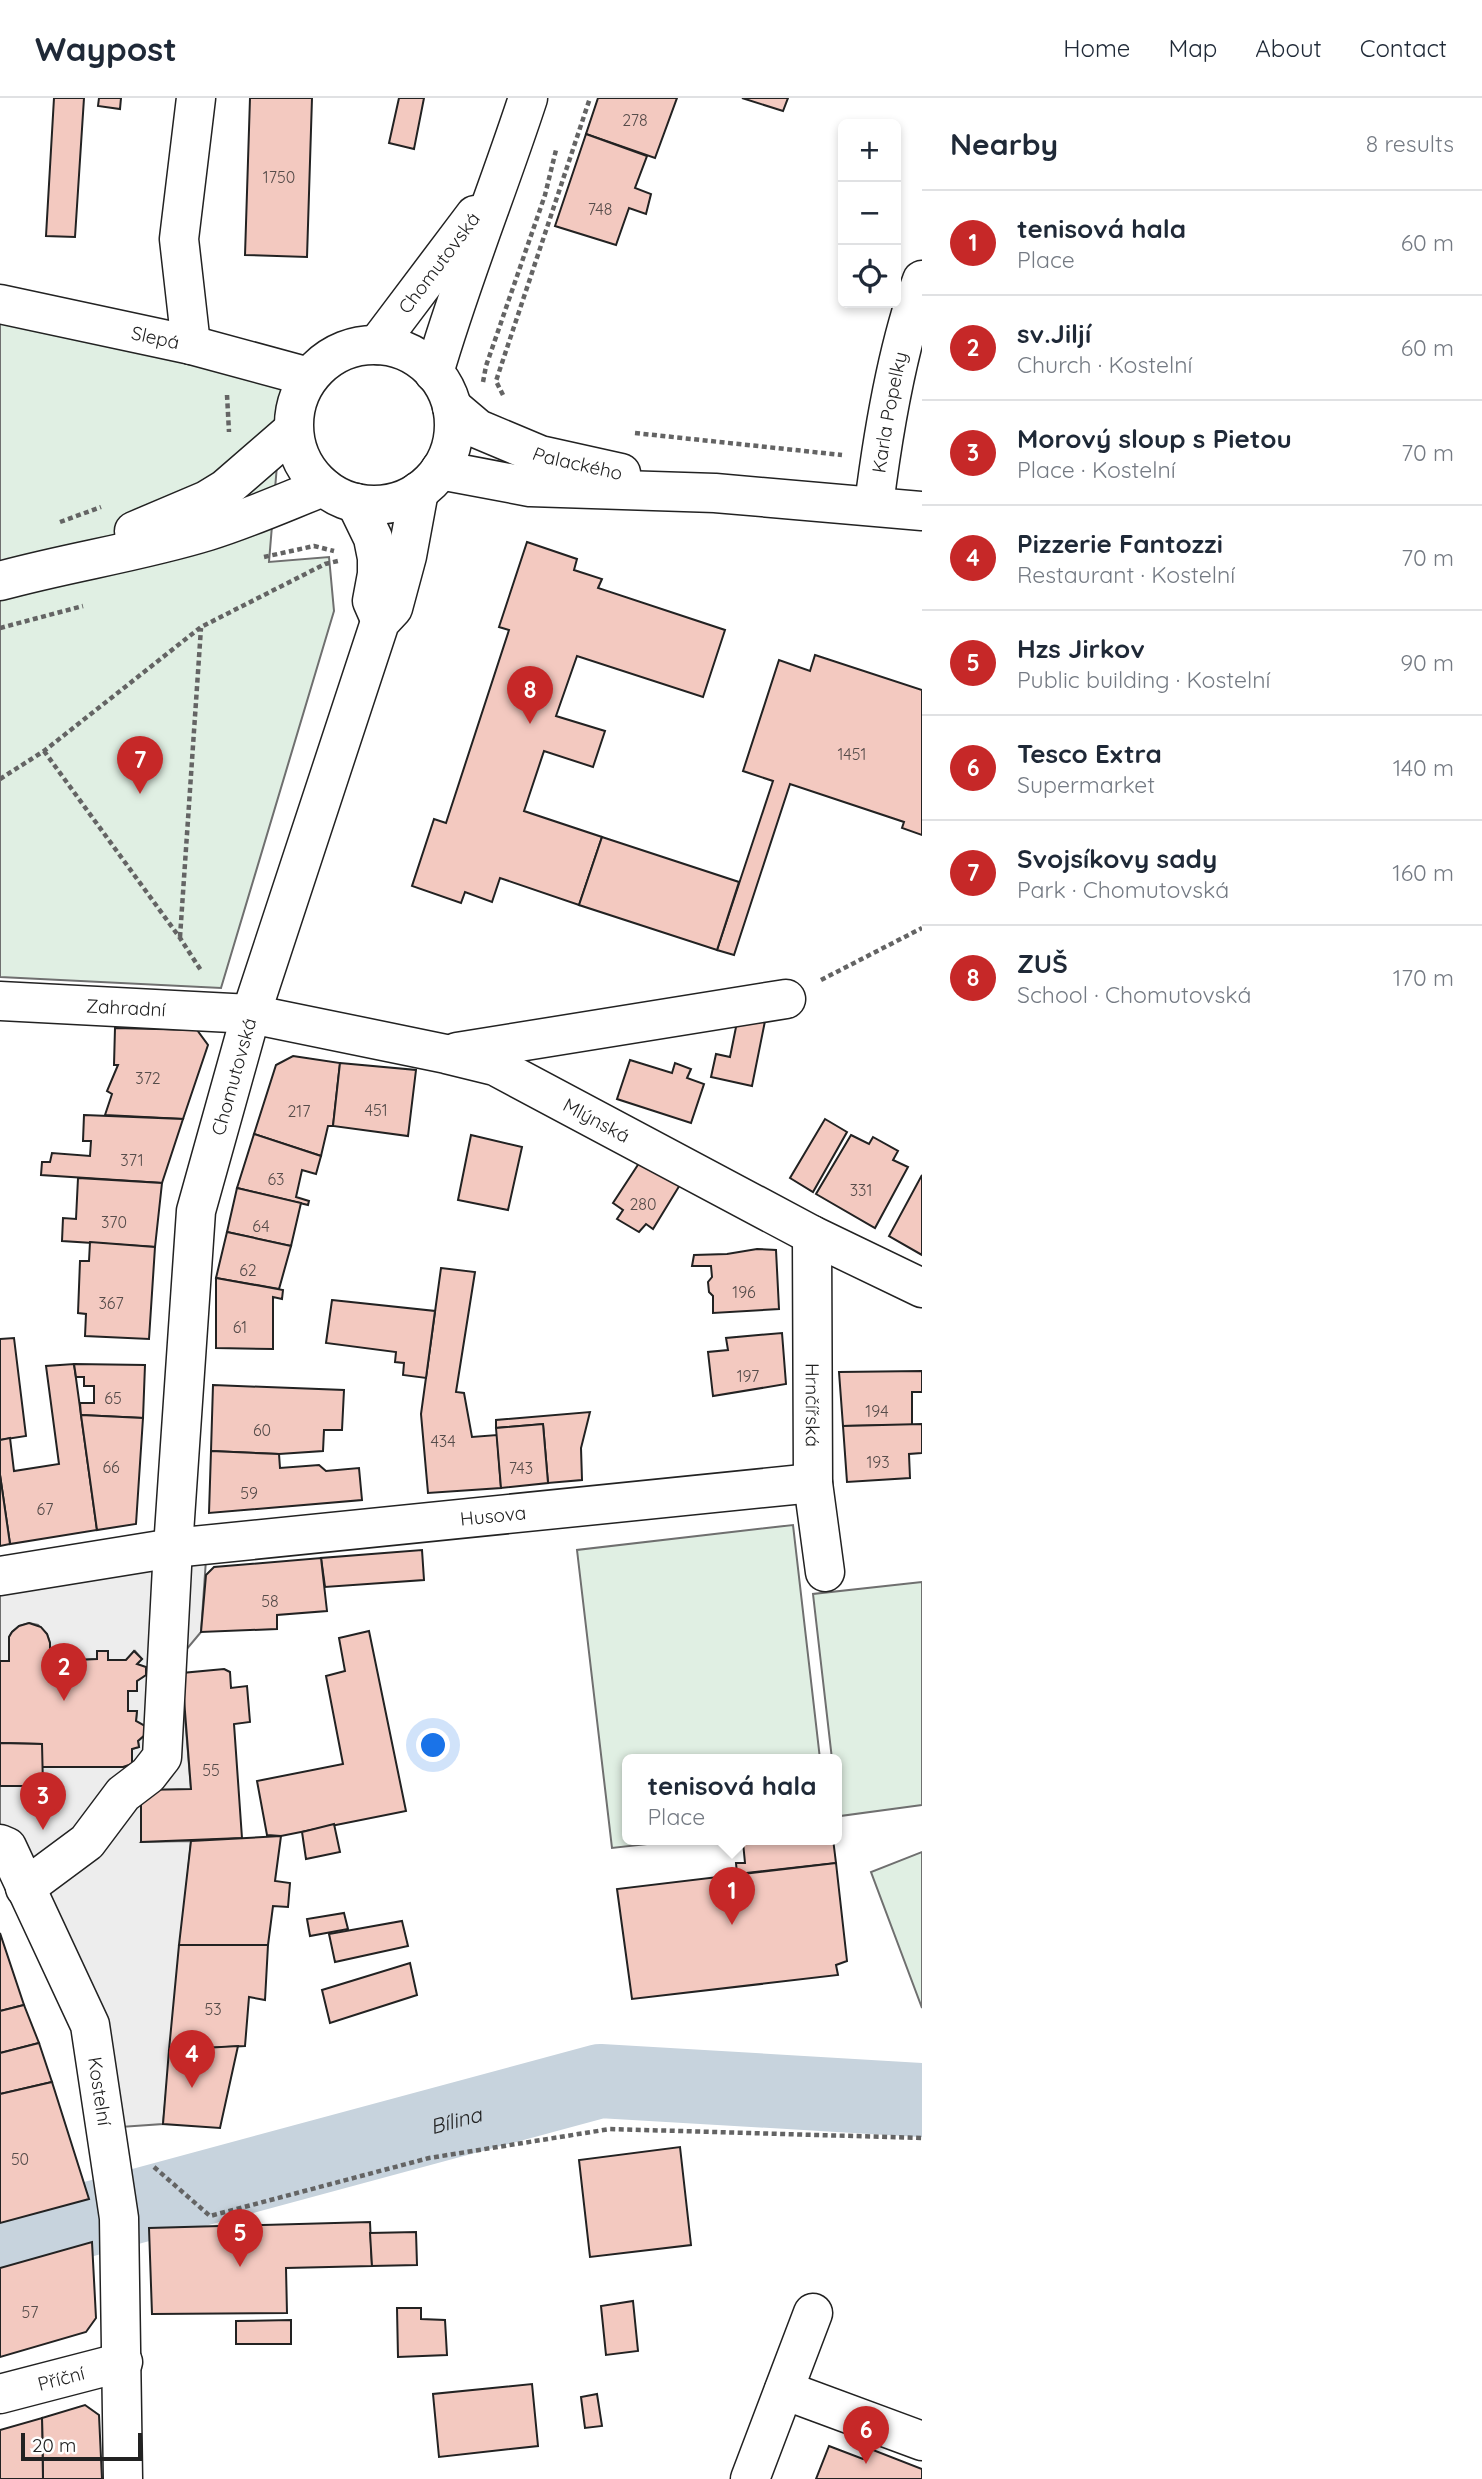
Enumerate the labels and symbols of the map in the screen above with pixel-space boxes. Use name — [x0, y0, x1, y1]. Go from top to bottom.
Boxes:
house number: 278 — [622, 110, 648, 130]
house number: 1750 — [263, 167, 295, 187]
house number: 748 — [588, 199, 612, 219]
street label: Chomutovská — [393, 207, 485, 318]
street label: Slepá — [129, 321, 182, 354]
street label: Karla Popelky — [866, 349, 912, 475]
street label: Palackého — [529, 441, 625, 485]
pin: 8 — [507, 666, 553, 724]
pin: 7 — [117, 736, 163, 794]
house number: 1451 — [838, 744, 866, 764]
street label: Zahradní — [85, 993, 167, 1022]
street label: Chomutovská — [206, 1015, 261, 1138]
house number: 372 — [135, 1068, 161, 1088]
street label: Mlýnská — [559, 1093, 634, 1148]
house number: 451 — [364, 1100, 388, 1120]
house number: 217 — [288, 1101, 311, 1121]
house number: 371 — [120, 1150, 144, 1170]
house number: 63 — [268, 1169, 285, 1189]
house number: 331 — [850, 1180, 872, 1200]
house number: 280 — [629, 1194, 657, 1214]
house number: 370 — [101, 1212, 127, 1232]
house number: 64 — [252, 1216, 270, 1236]
house number: 62 — [239, 1260, 257, 1280]
house number: 196 — [732, 1282, 756, 1302]
house number: 367 — [98, 1293, 124, 1313]
house number: 61 — [233, 1317, 247, 1337]
street label: Hrnčířská — [801, 1363, 825, 1447]
house number: 197 — [737, 1366, 759, 1386]
house number: 65 — [104, 1388, 122, 1408]
house number: 194 — [865, 1401, 889, 1421]
house number: 60 — [253, 1420, 271, 1440]
house number: 434 — [430, 1431, 456, 1451]
house number: 193 — [866, 1452, 890, 1472]
house number: 66 — [102, 1457, 120, 1477]
house number: 743 — [509, 1458, 533, 1478]
house number: 59 — [240, 1483, 258, 1503]
house number: 67 — [37, 1499, 53, 1519]
street label: Husova — [459, 1500, 527, 1531]
house number: 58 — [261, 1591, 279, 1611]
pin: 2 — [41, 1643, 87, 1701]
your location — [416, 1728, 450, 1762]
house number: 55 — [202, 1760, 220, 1780]
pin: 3 — [20, 1772, 66, 1830]
pin: 1 — [709, 1867, 755, 1925]
house number: 53 — [204, 1999, 222, 2019]
pin: 4 — [169, 2030, 215, 2088]
street label: Kostelní — [83, 2055, 117, 2128]
water label: Bílina — [427, 2100, 486, 2139]
house number: 50 — [11, 2149, 29, 2169]
pin: 5 — [217, 2209, 263, 2267]
house number: 57 — [22, 2302, 38, 2322]
street label: Příční — [35, 2360, 88, 2396]
pin: 6 — [843, 2406, 889, 2464]
scale bar — [21, 2430, 142, 2462]

